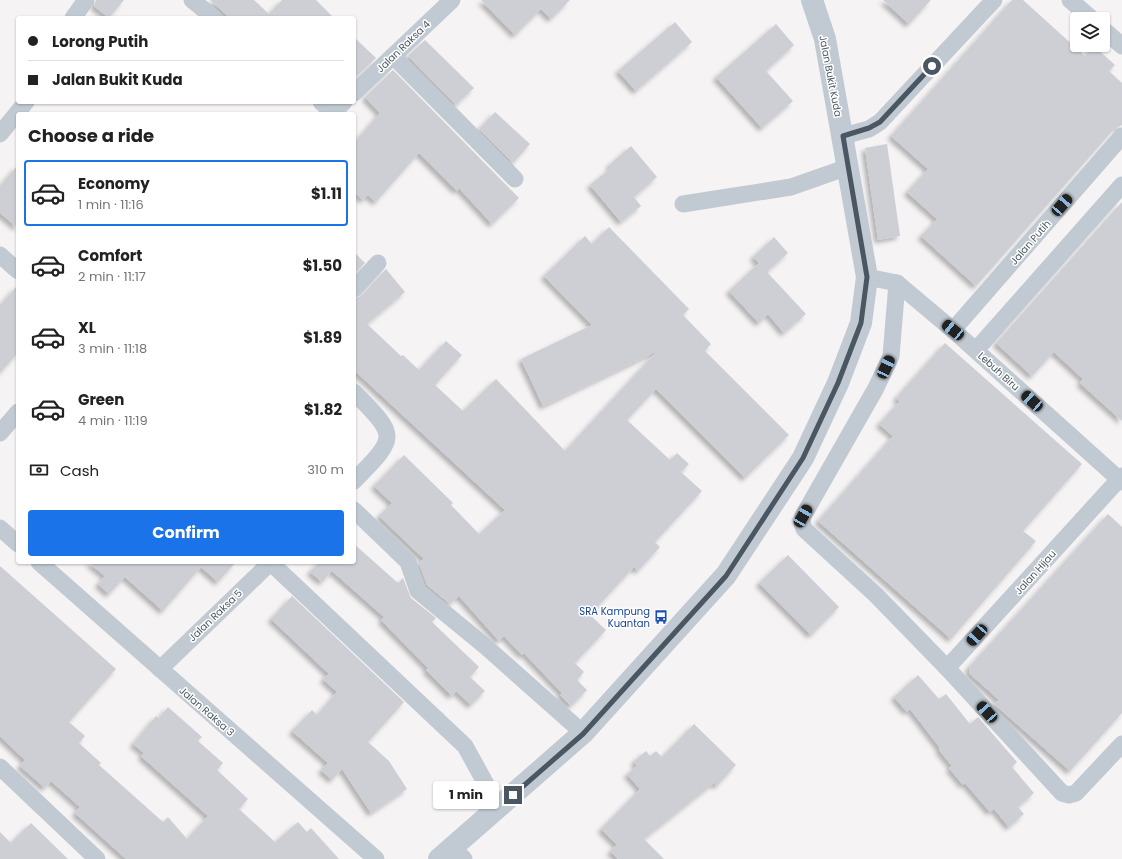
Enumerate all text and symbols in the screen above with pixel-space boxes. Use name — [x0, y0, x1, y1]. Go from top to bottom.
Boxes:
map controls — [1070, 12, 1110, 52]
button: layers — [1070, 12, 1110, 52]
street label: Jalan Raksa 4 — [373, 17, 433, 76]
text: Lorong Putih — [52, 31, 148, 52]
street label: Jalan Bukit Kuda — [815, 34, 846, 118]
route start — [923, 57, 941, 75]
text: Jalan Bukit Kuda — [52, 69, 183, 90]
text: Choose a ride — [28, 123, 154, 148]
text: Economy — [78, 173, 150, 194]
icon: car — [30, 175, 66, 211]
text: $1.11 — [311, 183, 342, 204]
car — [1050, 192, 1074, 218]
text: 1 min · 11:16 — [78, 195, 144, 214]
street label: Jalan Putih — [1007, 217, 1054, 268]
text: Comfort — [78, 245, 142, 266]
icon: car — [30, 247, 66, 283]
text: $1.50 — [303, 255, 342, 276]
text: 2 min · 11:17 — [78, 267, 146, 286]
text: XL — [78, 317, 96, 338]
car — [940, 318, 966, 342]
icon: car — [30, 319, 66, 355]
text: $1.89 — [303, 327, 342, 348]
text: 3 min · 11:18 — [78, 339, 147, 358]
street label: Lebuh Biru — [975, 349, 1023, 394]
car — [875, 354, 897, 380]
text: Green — [78, 389, 124, 410]
car — [1019, 389, 1045, 413]
icon: car — [30, 391, 66, 427]
text: $1.82 — [304, 399, 342, 420]
text: 4 min · 11:19 — [78, 411, 148, 430]
icon: cash — [28, 459, 50, 481]
text: Cash — [60, 460, 99, 481]
text: 310 m — [307, 460, 344, 479]
car — [792, 503, 814, 529]
button: Confirm — [28, 510, 344, 556]
street label: Jalan Hijau — [1011, 547, 1059, 598]
street label: Jalan Raksa 5 — [185, 586, 245, 645]
place label: SRA Kampung Kuantan — [579, 604, 650, 631]
bus stop icon: SRA Kampung Kuantan — [653, 609, 669, 625]
car — [965, 622, 989, 648]
street label: Jalan Raksa 3 — [176, 683, 238, 740]
car — [975, 699, 999, 725]
callout: 1 min — [433, 781, 499, 809]
text: 1 min — [449, 785, 483, 804]
route end — [504, 786, 522, 804]

